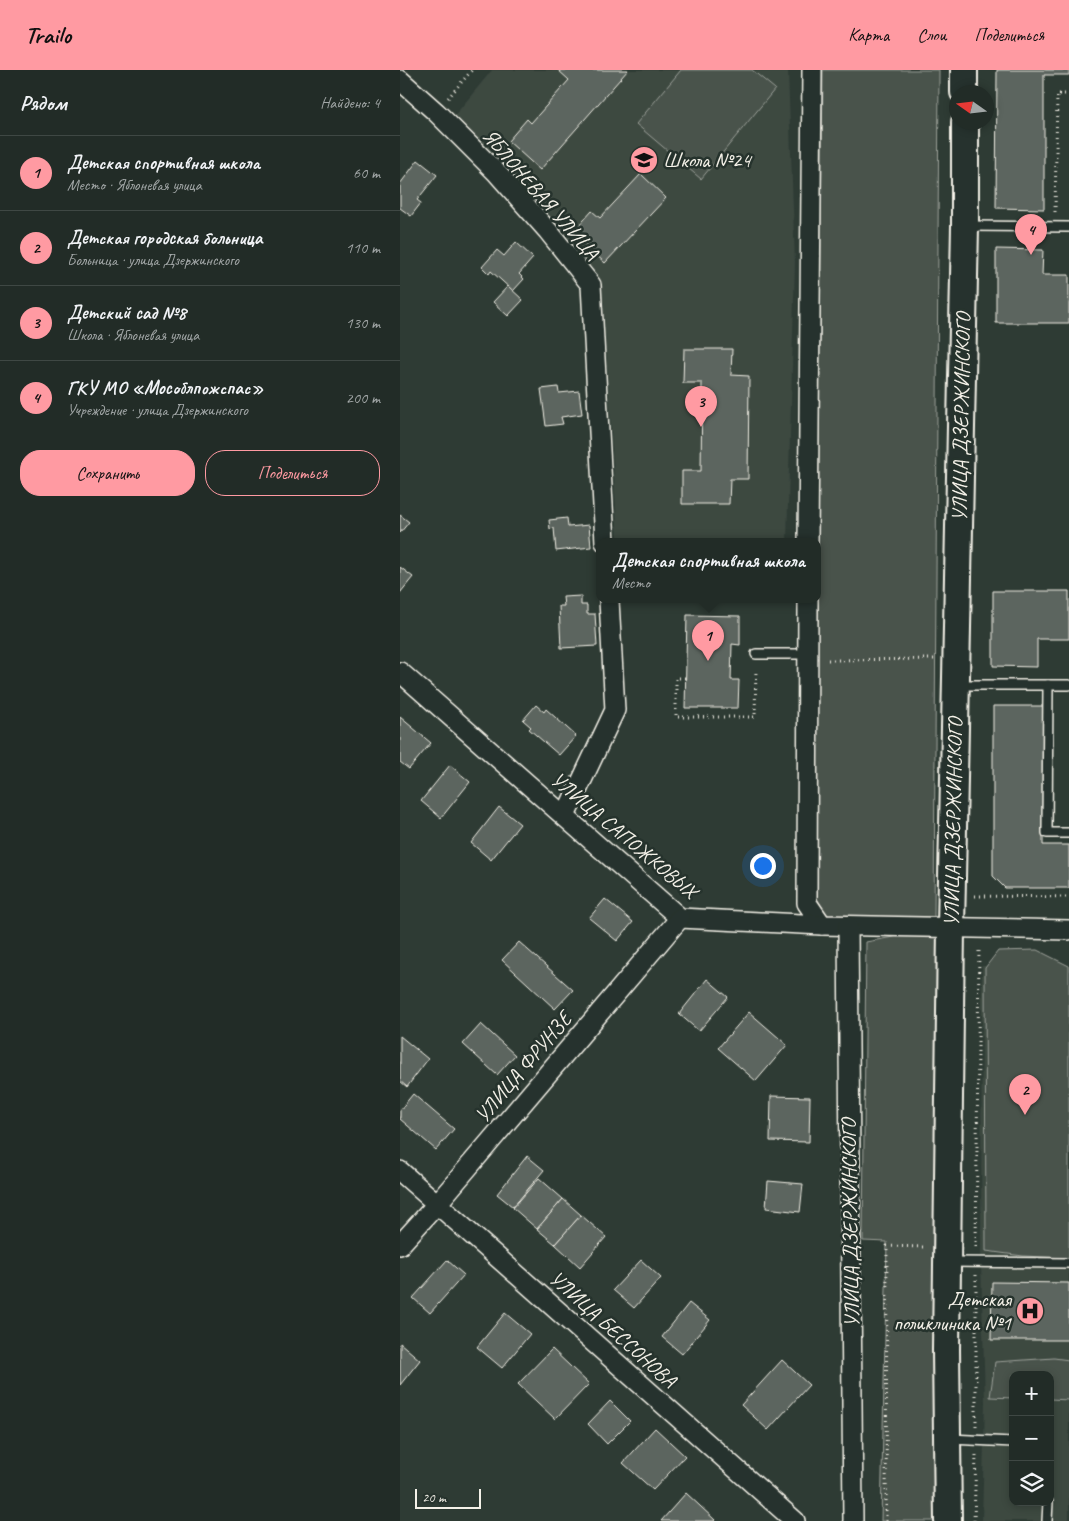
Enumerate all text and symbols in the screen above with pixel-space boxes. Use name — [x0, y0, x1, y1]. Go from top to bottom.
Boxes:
text: Trailo — [25, 20, 71, 50]
text: Карта — [848, 24, 889, 46]
text: Слои — [917, 24, 946, 46]
text: Поделиться — [974, 24, 1044, 46]
north arrow — [949, 85, 994, 130]
text: Рядом — [20, 90, 67, 116]
text: Найдено: 4 — [320, 93, 380, 113]
street label: ЯБЛОНЕВАЯ УЛИЦА — [477, 123, 605, 265]
school or university icon: Школа №24 — [629, 145, 659, 175]
place label: Школа №24 — [663, 147, 753, 173]
text: Детская спортивная школа — [67, 151, 260, 175]
text: 1 — [32, 163, 40, 183]
text: 60 m — [353, 163, 380, 183]
text: Место · Яблоневая улица — [67, 175, 202, 195]
pin: 4 — [1015, 214, 1047, 255]
text: Детская городская больница — [67, 226, 262, 250]
text: 2 — [32, 238, 40, 258]
text: 110 m — [346, 238, 380, 258]
text: Больница · улица Дзержинского — [67, 250, 239, 270]
text: Детский сад №8 — [67, 301, 186, 325]
street label: УЛИЦА ДЗЕРЖИНСКОГО — [946, 310, 976, 521]
text: 3 — [32, 313, 40, 333]
text: 130 m — [346, 313, 380, 333]
text: Школа · Яблоневая улица — [67, 325, 199, 345]
text: ГКУ МО «Мособлпожспас» — [67, 376, 263, 400]
pin: 3 — [685, 386, 717, 427]
text: 4 — [32, 388, 40, 408]
text: 200 m — [346, 388, 380, 408]
text: Учреждение · улица Дзержинского — [67, 400, 248, 420]
button: Сохранить — [20, 450, 195, 496]
button: Поделиться — [205, 450, 380, 496]
popup — [596, 538, 821, 603]
text: Детская спортивная школа — [612, 549, 805, 573]
text: Место — [612, 573, 650, 593]
pin: 1 — [692, 620, 724, 661]
street label: УЛИЦА ДЗЕРЖИНСКОГО — [938, 715, 968, 926]
street label: УЛИЦА САПОЖКОВЫХ — [546, 766, 705, 906]
your location — [750, 853, 776, 879]
street label: УЛИЦА ФРУНЗЕ — [469, 1004, 579, 1128]
pin: 2 — [1009, 1074, 1041, 1115]
street label: УЛИЦА ДЗЕРЖИНСКОГО — [835, 1116, 865, 1327]
street label: УЛИЦА БЕССОНОВА — [544, 1265, 683, 1394]
place label: Детская поликлиника №1 — [894, 1286, 1013, 1336]
hospital icon: Детская поликлиника №1 — [1015, 1296, 1045, 1326]
map controls — [1009, 1371, 1054, 1506]
button: + — [1009, 1371, 1054, 1416]
button: − — [1009, 1416, 1054, 1461]
button: layers — [1009, 1461, 1054, 1506]
scale bar — [415, 1486, 481, 1509]
text: 20 m — [422, 1489, 446, 1506]

